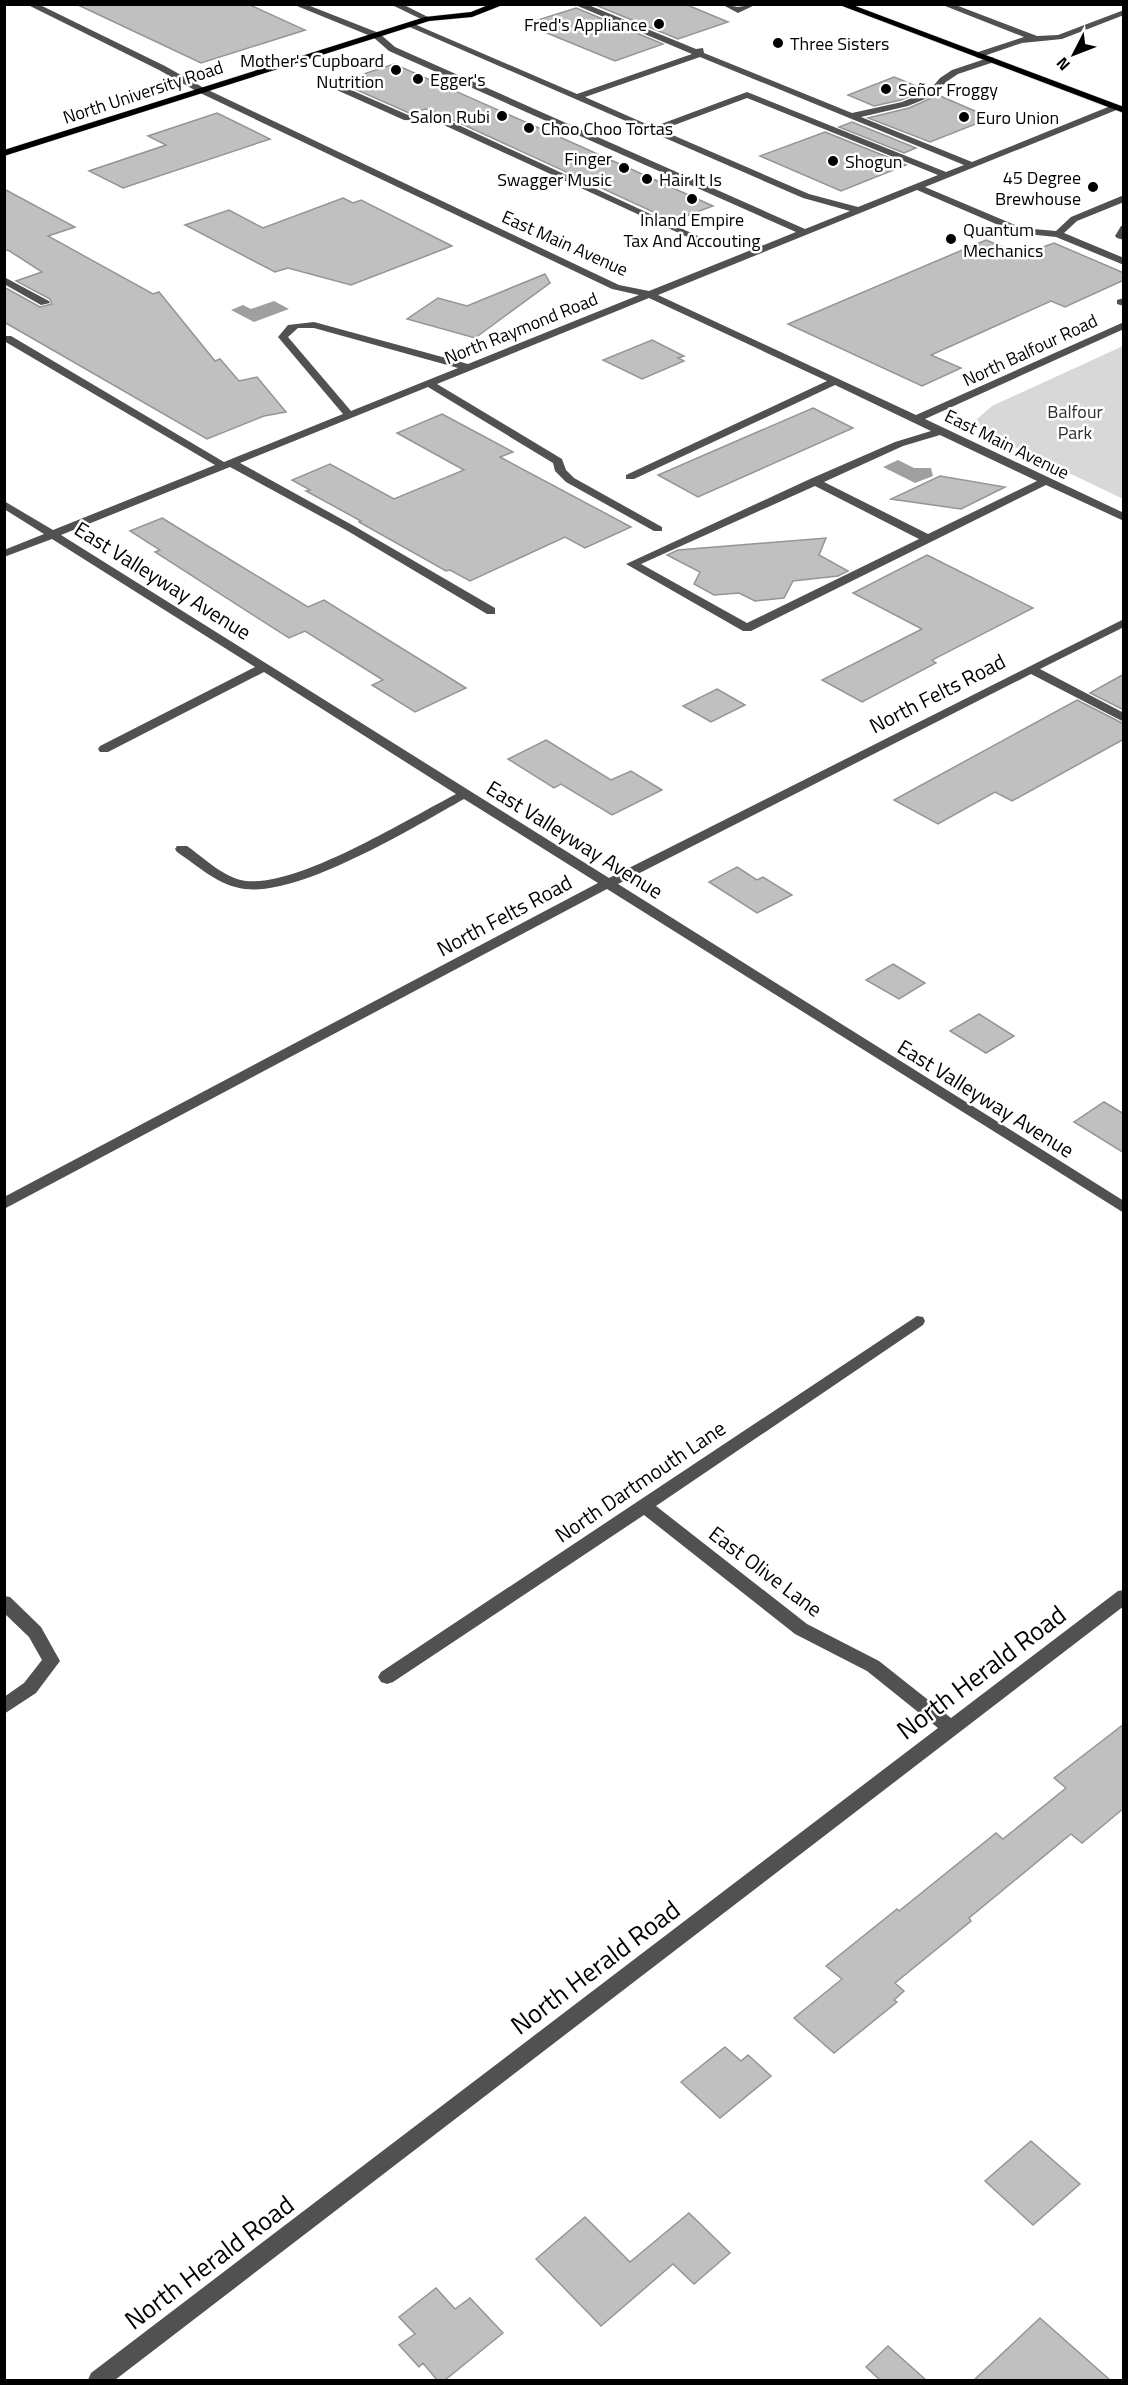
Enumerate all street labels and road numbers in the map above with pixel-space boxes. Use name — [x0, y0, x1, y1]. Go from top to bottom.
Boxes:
street label: North University Road — [59, 53, 227, 131]
street label: East Main Avenue — [498, 203, 632, 283]
street label: North Raymond Road — [440, 285, 602, 371]
street label: North Balfour Road — [958, 307, 1102, 393]
street label: East Main Avenue — [940, 402, 1074, 486]
street label: East Valleyway Avenue — [68, 513, 258, 647]
street label: North Felts Road — [863, 645, 1011, 741]
street label: East Valleyway Avenue — [480, 772, 670, 906]
street label: North Felts Road — [431, 866, 577, 964]
street label: East Valleyway Avenue — [891, 1031, 1081, 1165]
street label: North Dartmouth Lane — [548, 1412, 732, 1550]
street label: East Olive Lane — [703, 1518, 829, 1624]
street label: North Herald Road — [888, 1595, 1074, 1749]
street label: North Herald Road — [502, 1890, 688, 2044]
street label: North Herald Road — [116, 2185, 302, 2339]

